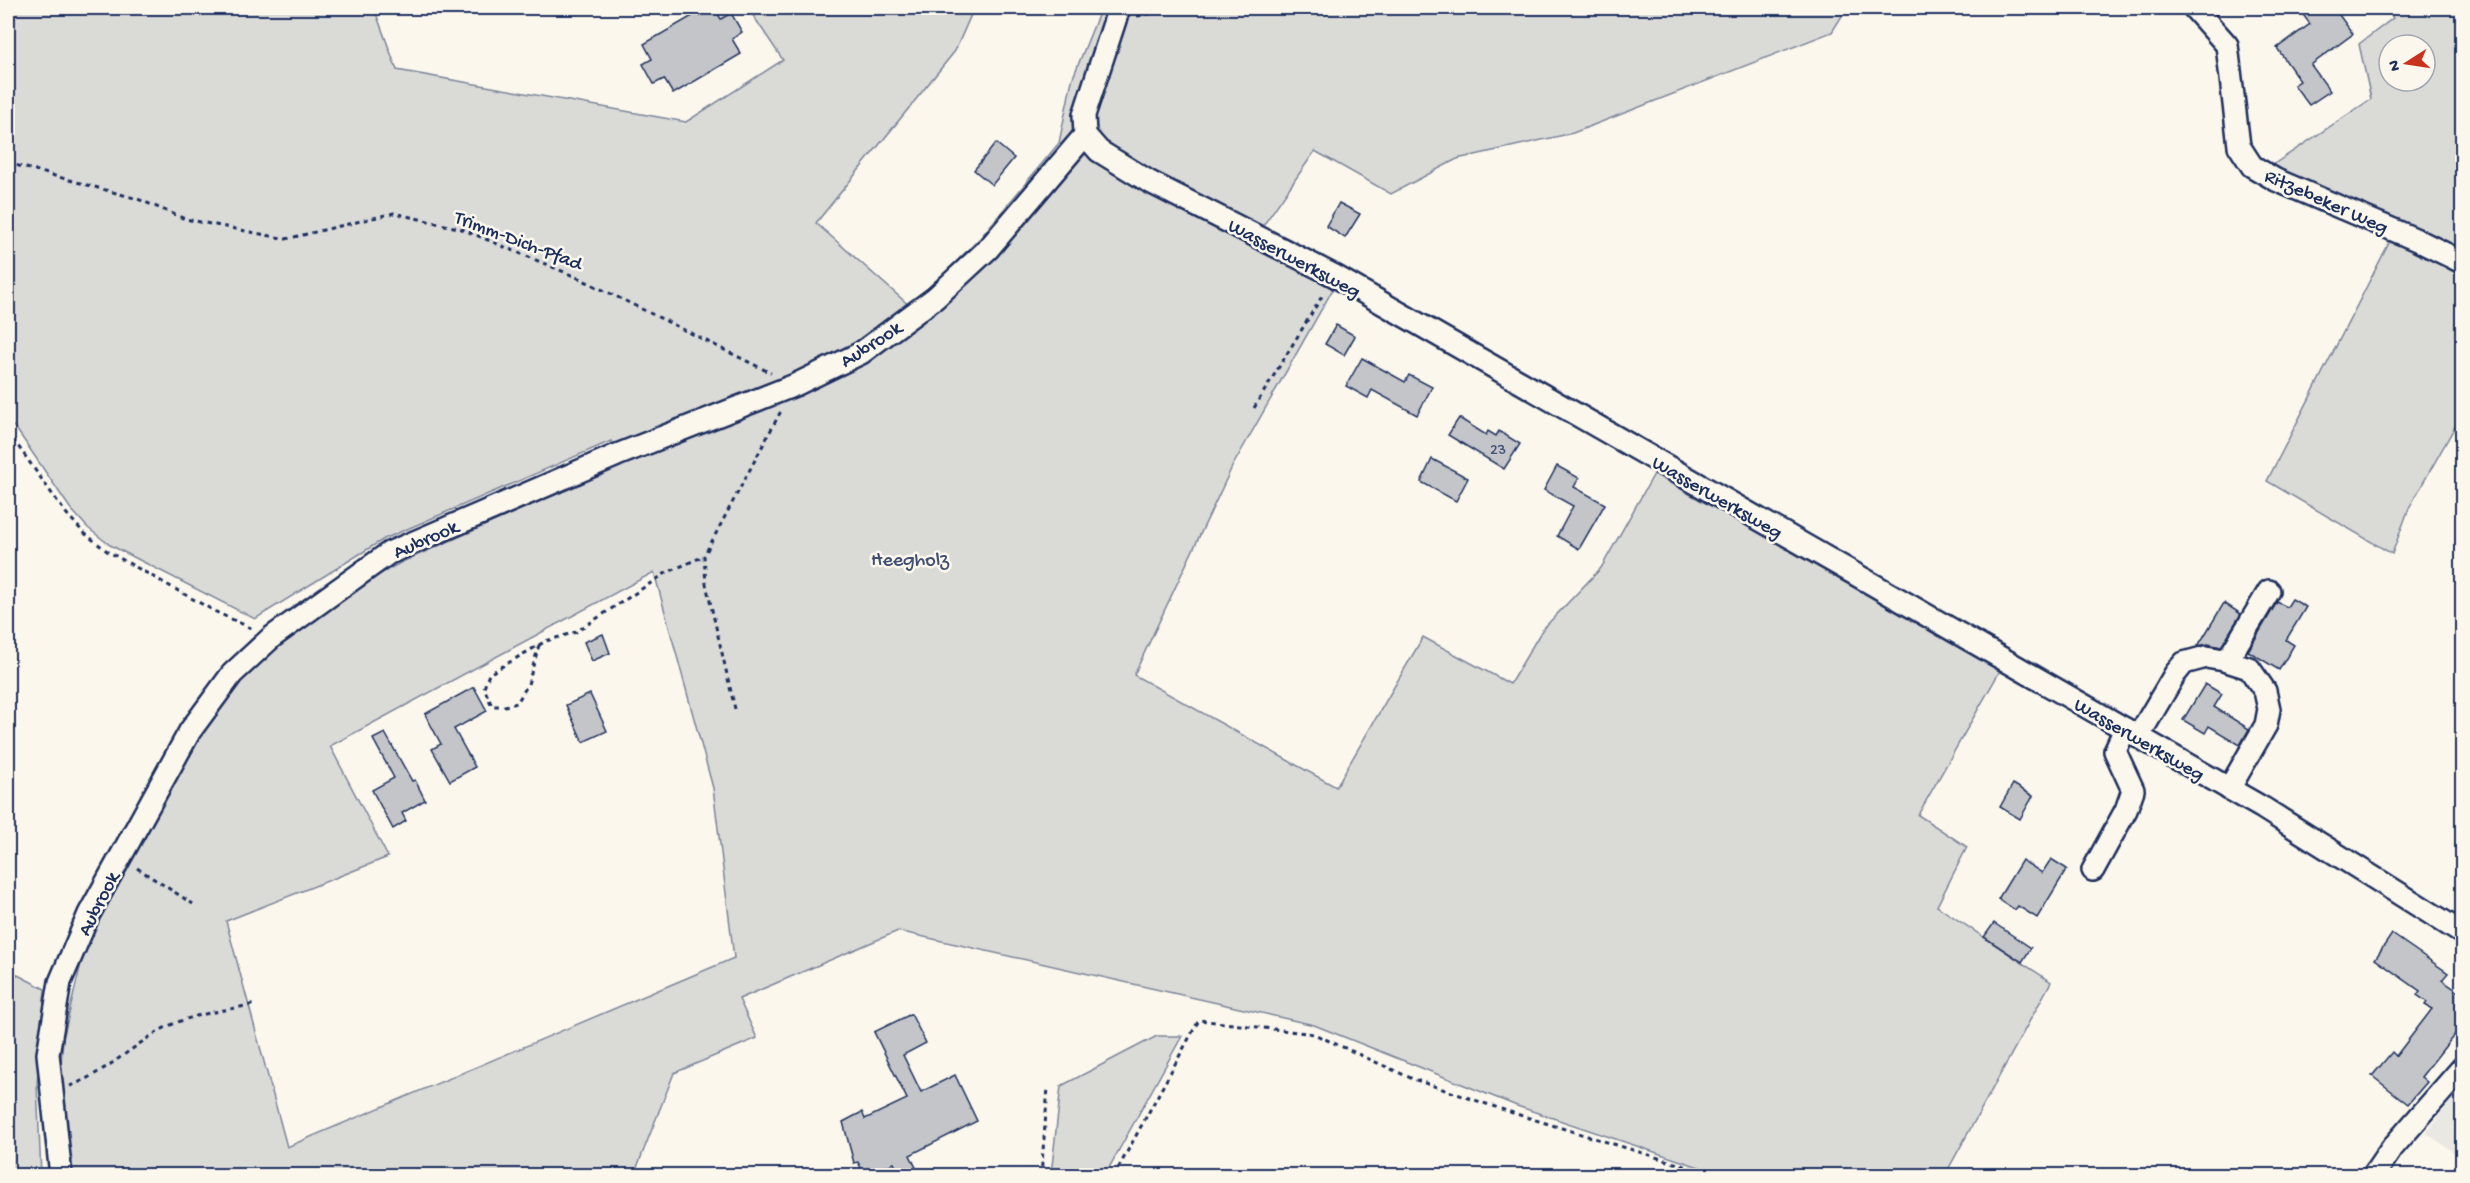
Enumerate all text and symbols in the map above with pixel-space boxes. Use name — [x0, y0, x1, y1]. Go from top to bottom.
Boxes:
north arrow — [2377, 33, 2437, 93]
text: N — [2385, 58, 2406, 72]
street label: Ritzebeker Weg — [2260, 166, 2391, 241]
street label: Trimm-Dich-Pfad — [450, 207, 587, 278]
street label: Wasserwerksweg — [1223, 216, 1363, 305]
street label: Aubrook — [837, 317, 909, 374]
house number: 23 — [1490, 442, 1506, 461]
street label: Wasserwerksweg — [1647, 452, 1785, 546]
street label: Aubrook — [390, 516, 464, 566]
park label: Heegholz — [871, 550, 950, 573]
street label: Wasserwerksweg — [2069, 694, 2207, 788]
street label: Aubrook — [74, 867, 127, 940]

